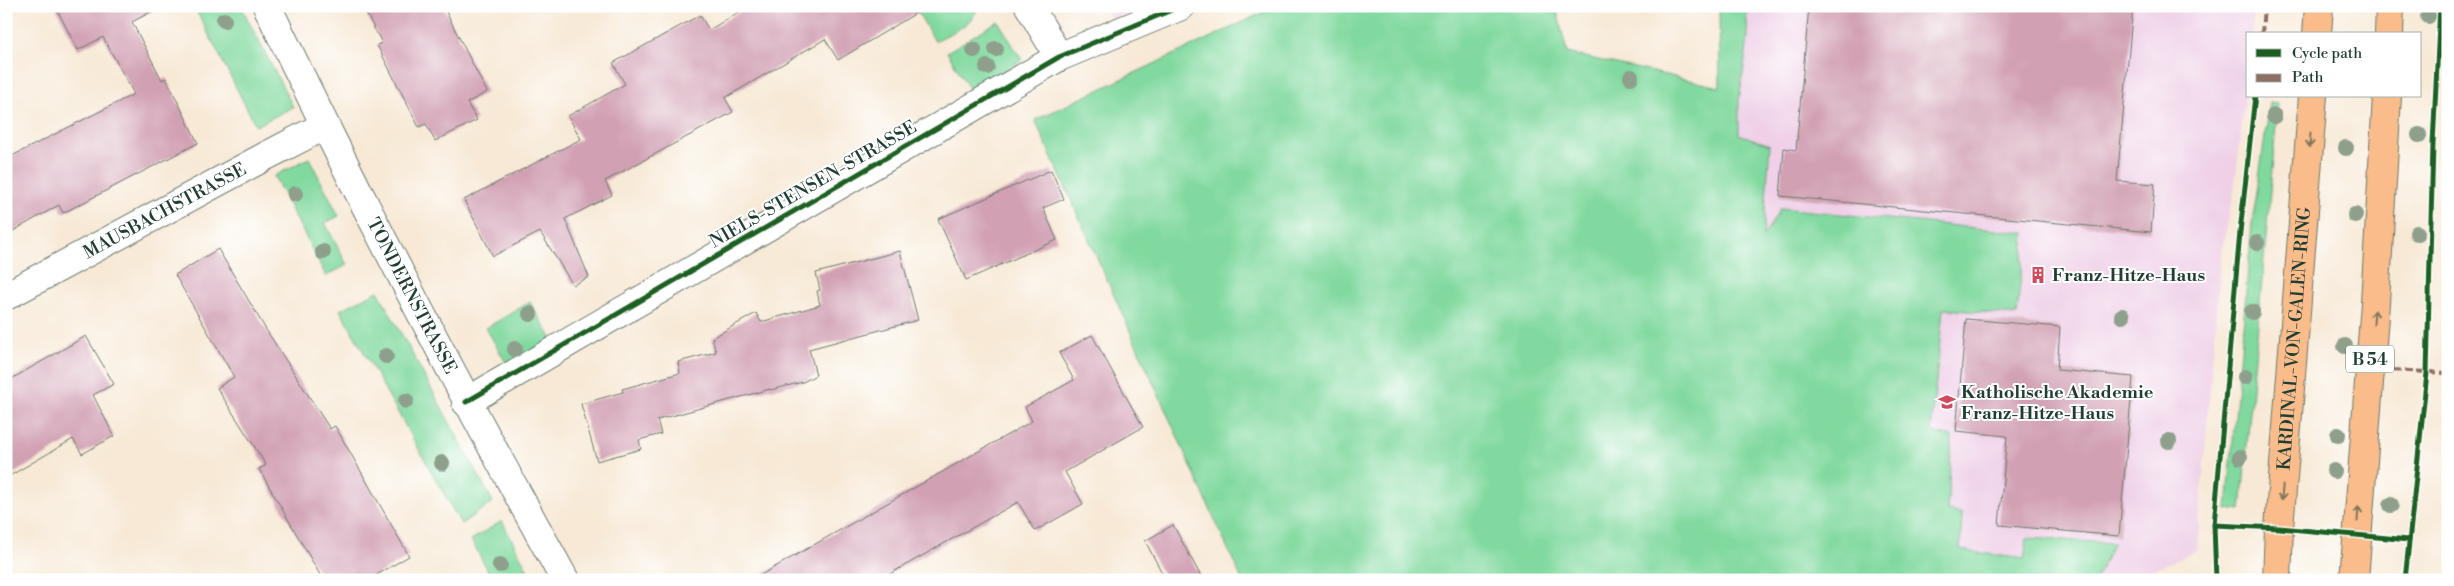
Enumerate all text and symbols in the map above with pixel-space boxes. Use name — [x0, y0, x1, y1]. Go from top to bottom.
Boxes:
legend — [2246, 32, 2422, 98]
text: Cycle path — [2292, 44, 2362, 63]
text: Path — [2292, 68, 2324, 87]
street label: NIELS-STENSEN-STRASSE — [706, 116, 921, 253]
one-way arrow — [2306, 131, 2315, 147]
street label: MAUSBACHSTRASSE — [79, 158, 250, 264]
street label: KARDINAL-VON-GALEN-RING — [2273, 205, 2316, 471]
street label: TONDERNSTRASSE — [362, 214, 462, 378]
place label: Franz-Hitze-Haus — [2052, 264, 2205, 287]
building icon: Franz-Hitze-Haus — [2028, 265, 2048, 285]
one-way arrow — [2369, 309, 2378, 325]
road number: B 54 — [2346, 346, 2394, 372]
place label: Katholische Akademie Franz-Hitze-Haus — [1961, 381, 2154, 425]
school or university icon: Katholische Akademie Franz-Hitze-Haus — [1937, 392, 1957, 412]
one-way arrow — [2277, 485, 2287, 501]
one-way arrow — [2354, 506, 2363, 522]

